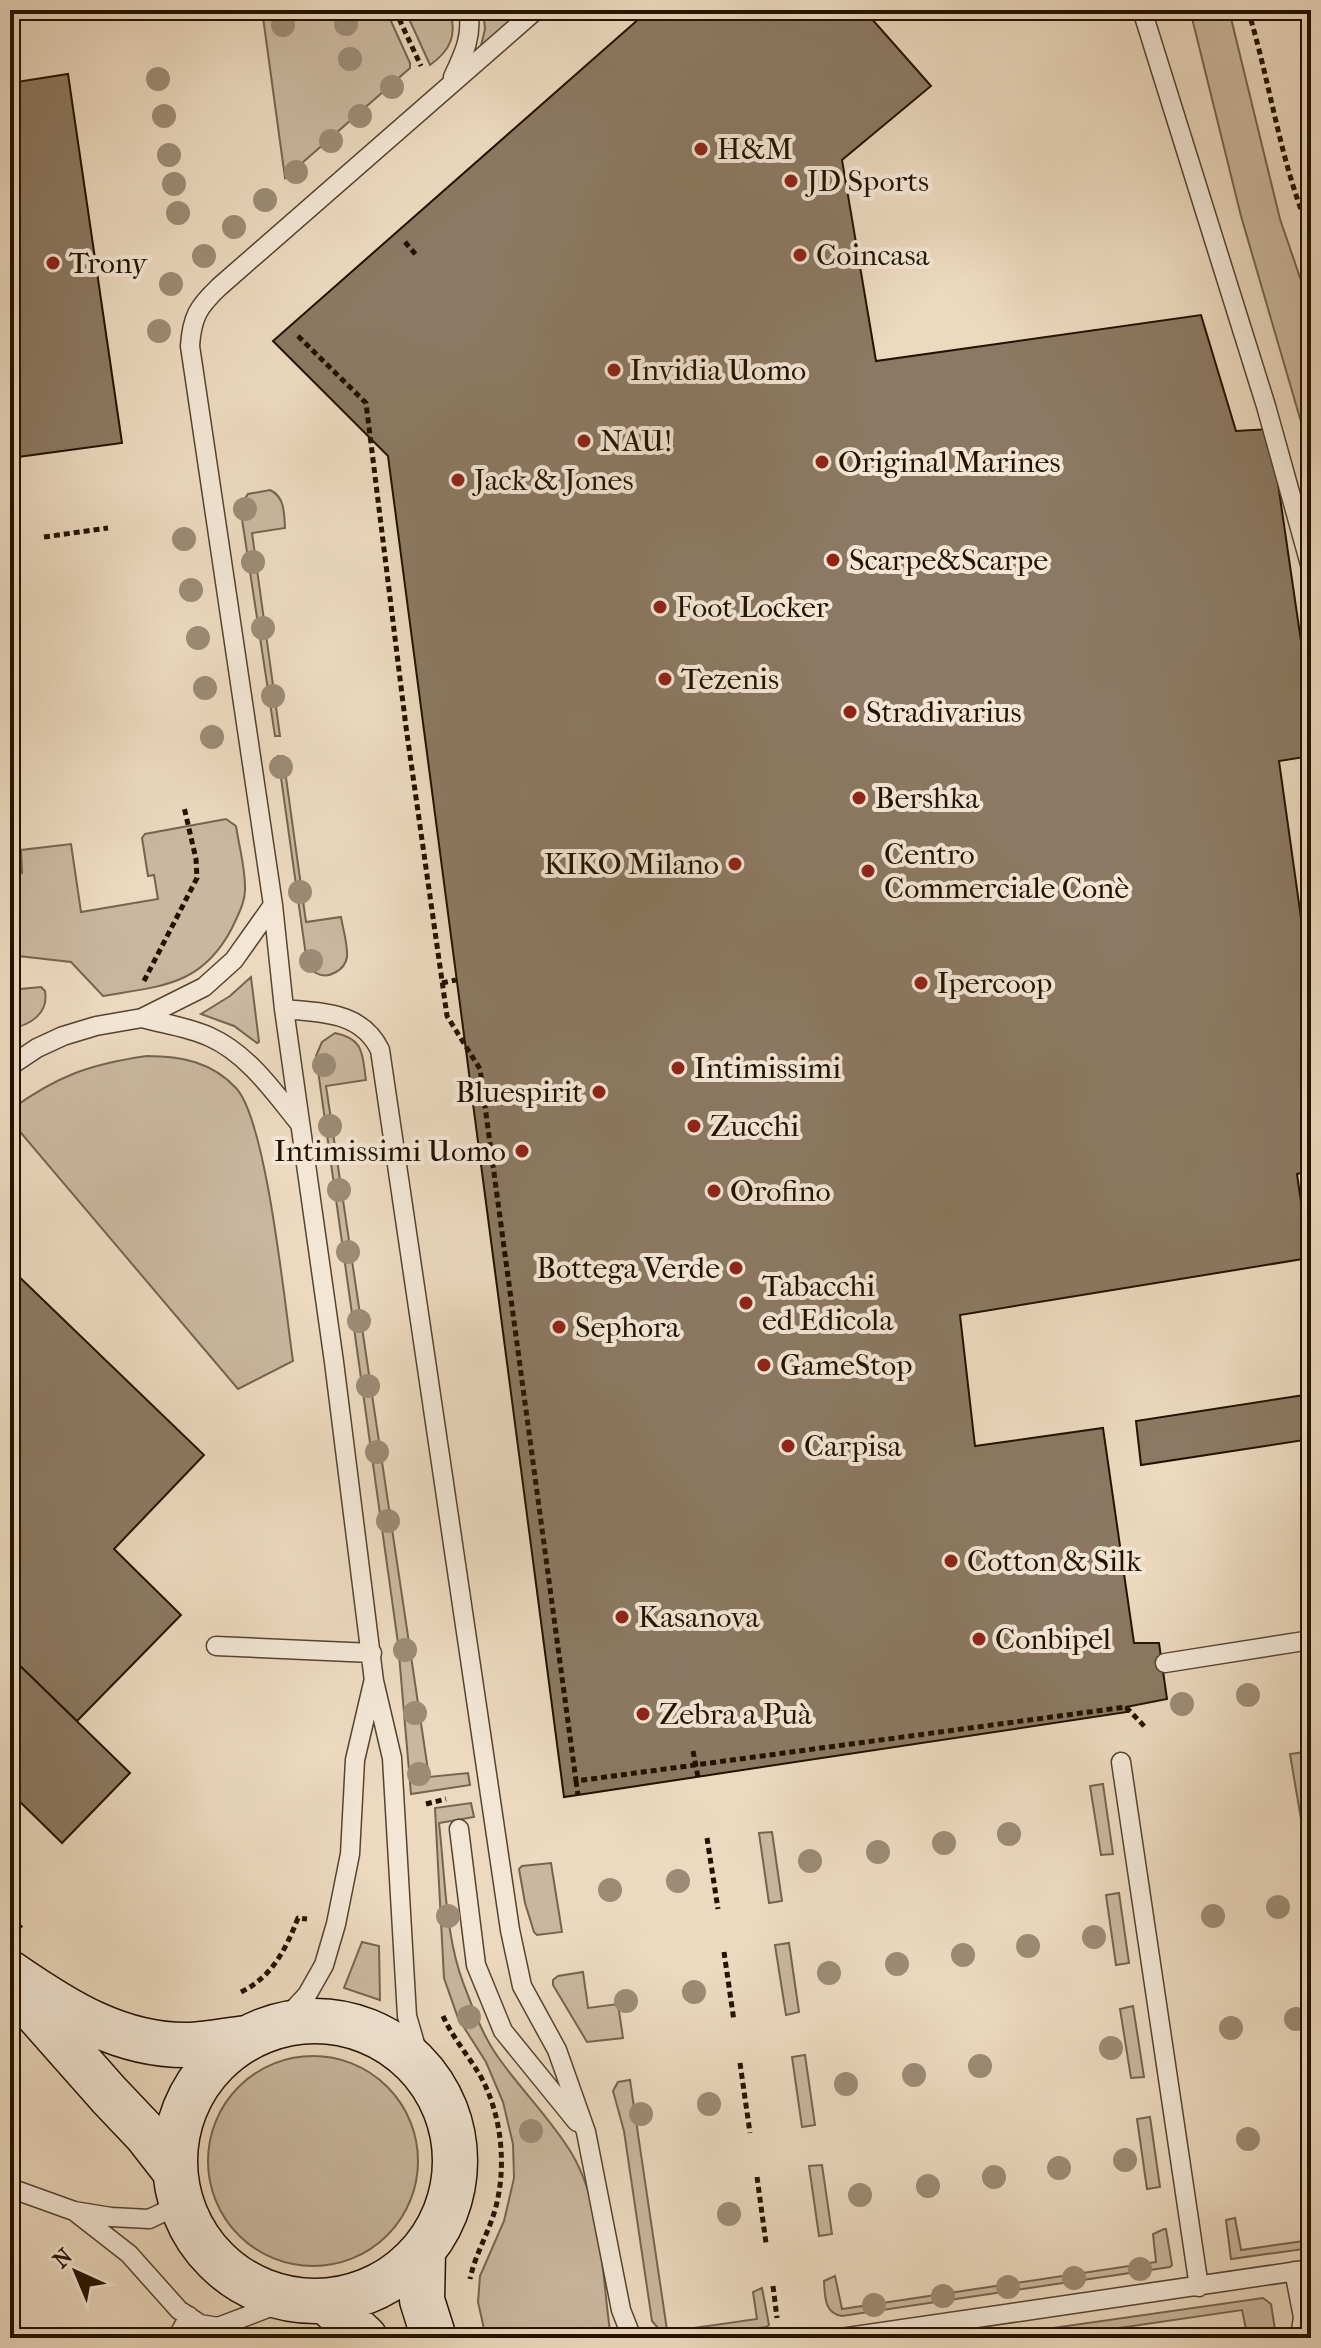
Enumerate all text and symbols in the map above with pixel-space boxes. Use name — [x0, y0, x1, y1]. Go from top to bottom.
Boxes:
place label: H&M — [717, 132, 793, 167]
marker: H&M — [692, 140, 710, 158]
place label: JD Sports — [805, 164, 929, 199]
marker: JD Sports — [782, 172, 800, 190]
place label: Coincasa — [816, 238, 931, 273]
place label: Trony — [69, 246, 148, 281]
marker: Coincasa — [791, 246, 809, 264]
marker: Trony — [44, 254, 62, 272]
place label: Invidia Uomo — [630, 353, 806, 388]
marker: Invidia Uomo — [605, 361, 623, 379]
place label: NAU! — [600, 424, 672, 459]
marker: NAU! — [575, 432, 593, 450]
place label: Original Marines — [838, 445, 1060, 480]
marker: Original Marines — [813, 453, 831, 471]
place label: Jack & Jones — [472, 463, 633, 498]
marker: Jack & Jones — [449, 471, 467, 489]
place label: Scarpe&Scarpe — [849, 543, 1048, 578]
marker: Scarpe&Scarpe — [824, 551, 842, 569]
place label: Foot Locker — [676, 590, 829, 625]
marker: Foot Locker — [651, 598, 669, 616]
place label: Tezenis — [681, 662, 779, 697]
marker: Tezenis — [656, 670, 674, 688]
place label: Stradivarius — [866, 695, 1022, 730]
marker: Stradivarius — [841, 703, 859, 721]
place label: Bershka — [875, 781, 980, 816]
marker: Bershka — [850, 789, 868, 807]
place label: Centro Commerciale Conè — [884, 837, 1129, 906]
place label: KIKO Milano — [544, 847, 719, 882]
marker: KIKO Milano — [726, 855, 744, 873]
marker: Centro Commerciale Conè — [859, 862, 877, 880]
place label: Ipercoop — [937, 966, 1052, 1001]
marker: Ipercoop — [912, 974, 930, 992]
place label: Intimissimi — [694, 1051, 841, 1086]
marker: Intimissimi — [669, 1059, 687, 1077]
place label: Bluespirit — [455, 1075, 583, 1110]
marker: Bluespirit — [590, 1083, 608, 1101]
place label: Zucchi — [710, 1109, 799, 1144]
marker: Zucchi — [685, 1117, 703, 1135]
place label: Intimissimi Uomo — [274, 1134, 506, 1169]
marker: Intimissimi Uomo — [513, 1142, 531, 1160]
place label: Orofino — [730, 1174, 831, 1209]
marker: Orofino — [705, 1182, 723, 1200]
place label: Bottega Verde — [537, 1251, 720, 1286]
marker: Bottega Verde — [727, 1259, 745, 1277]
place label: Tabacchi ed Edicola — [762, 1269, 894, 1338]
marker: Tabacchi ed Edicola — [737, 1294, 755, 1312]
place label: Sephora — [575, 1310, 681, 1345]
marker: Sephora — [550, 1318, 568, 1336]
place label: GameStop — [780, 1348, 912, 1383]
marker: GameStop — [755, 1356, 773, 1374]
place label: Carpisa — [804, 1429, 903, 1464]
marker: Carpisa — [779, 1437, 797, 1455]
place label: Cotton & Silk — [967, 1544, 1142, 1579]
marker: Cotton & Silk — [942, 1552, 960, 1570]
place label: Kasanova — [638, 1600, 761, 1635]
marker: Kasanova — [613, 1608, 631, 1626]
place label: Conbipel — [995, 1622, 1111, 1657]
marker: Conbipel — [970, 1630, 988, 1648]
place label: Zebra a Puà — [659, 1697, 813, 1732]
marker: Zebra a Puà — [634, 1705, 652, 1723]
north arrow — [36, 2232, 116, 2312]
text: N — [48, 2243, 78, 2273]

